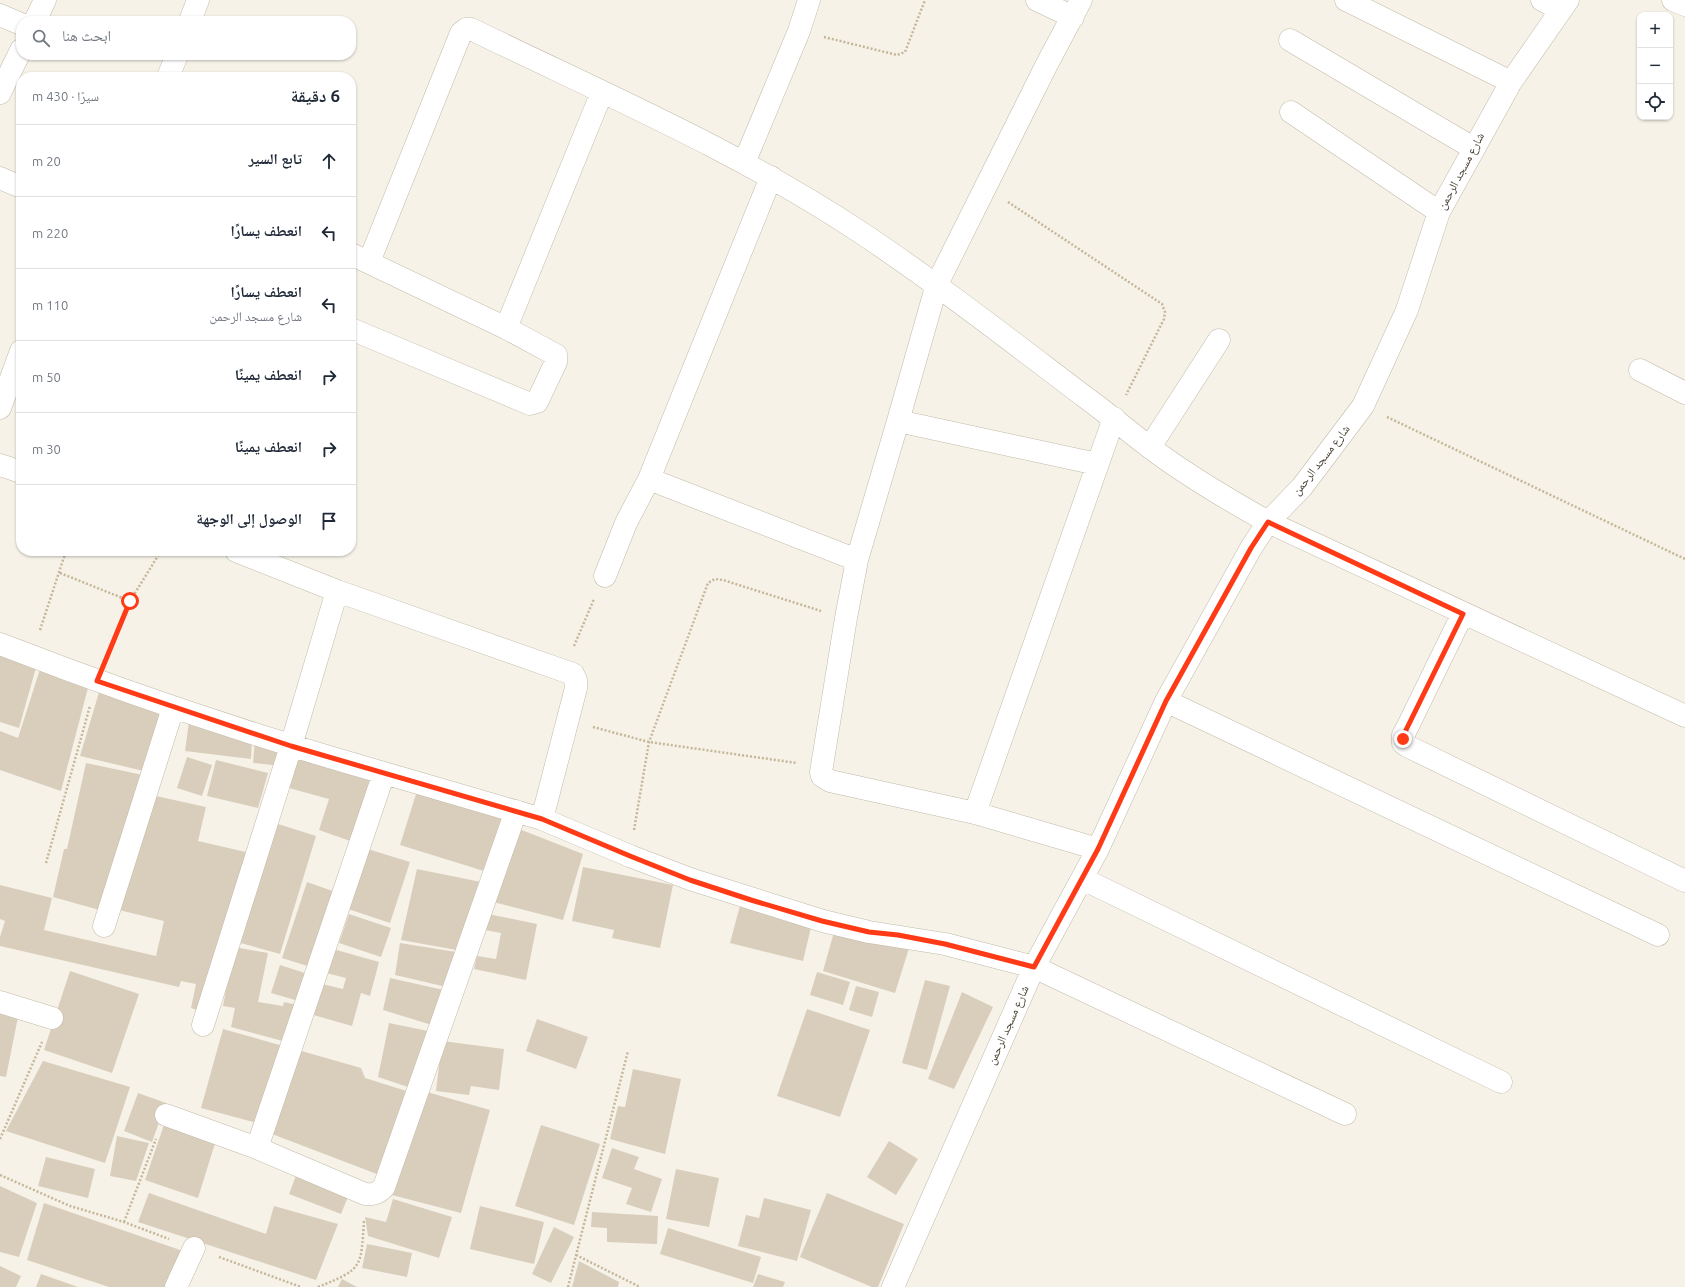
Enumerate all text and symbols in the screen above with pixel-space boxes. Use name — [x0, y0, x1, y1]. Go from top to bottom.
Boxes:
map controls — [1637, 12, 1673, 120]
button: + — [1637, 12, 1673, 48]
search box — [16, 16, 356, 60]
icon: search — [30, 27, 52, 49]
text: ابحث هنا — [62, 27, 111, 44]
button: − — [1637, 48, 1673, 84]
button: locate — [1637, 84, 1673, 120]
text: 6 دقيقة — [291, 86, 340, 105]
text: سيرًا · 430 m — [32, 89, 99, 103]
street label: شارع مسجد الرحمن — [1435, 130, 1488, 212]
text: تابع السير — [248, 150, 302, 167]
icon: ahead — [318, 150, 340, 172]
text: 20 m — [32, 154, 61, 168]
text: انعطف يسارًا — [230, 222, 302, 239]
icon: left — [318, 222, 340, 244]
text: 220 m — [32, 226, 68, 240]
text: انعطف يسارًا — [230, 283, 302, 300]
icon: left — [318, 294, 340, 316]
text: 110 m — [32, 298, 68, 312]
text: شارع مسجد الرحمن — [210, 309, 302, 323]
text: انعطف يمينًا — [235, 366, 302, 383]
icon: right — [318, 366, 340, 388]
text: 50 m — [32, 370, 61, 384]
street label: شارع مسجد الرحمن — [1289, 422, 1354, 499]
text: انعطف يمينًا — [235, 438, 302, 455]
icon: right — [318, 438, 340, 460]
text: 30 m — [32, 442, 61, 456]
text: الوصول إلى الوجهة — [196, 510, 302, 527]
icon: arrive — [318, 510, 340, 532]
route start — [121, 592, 139, 610]
route end — [1394, 730, 1412, 748]
street label: شارع مسجد الرحمن — [984, 983, 1033, 1067]

